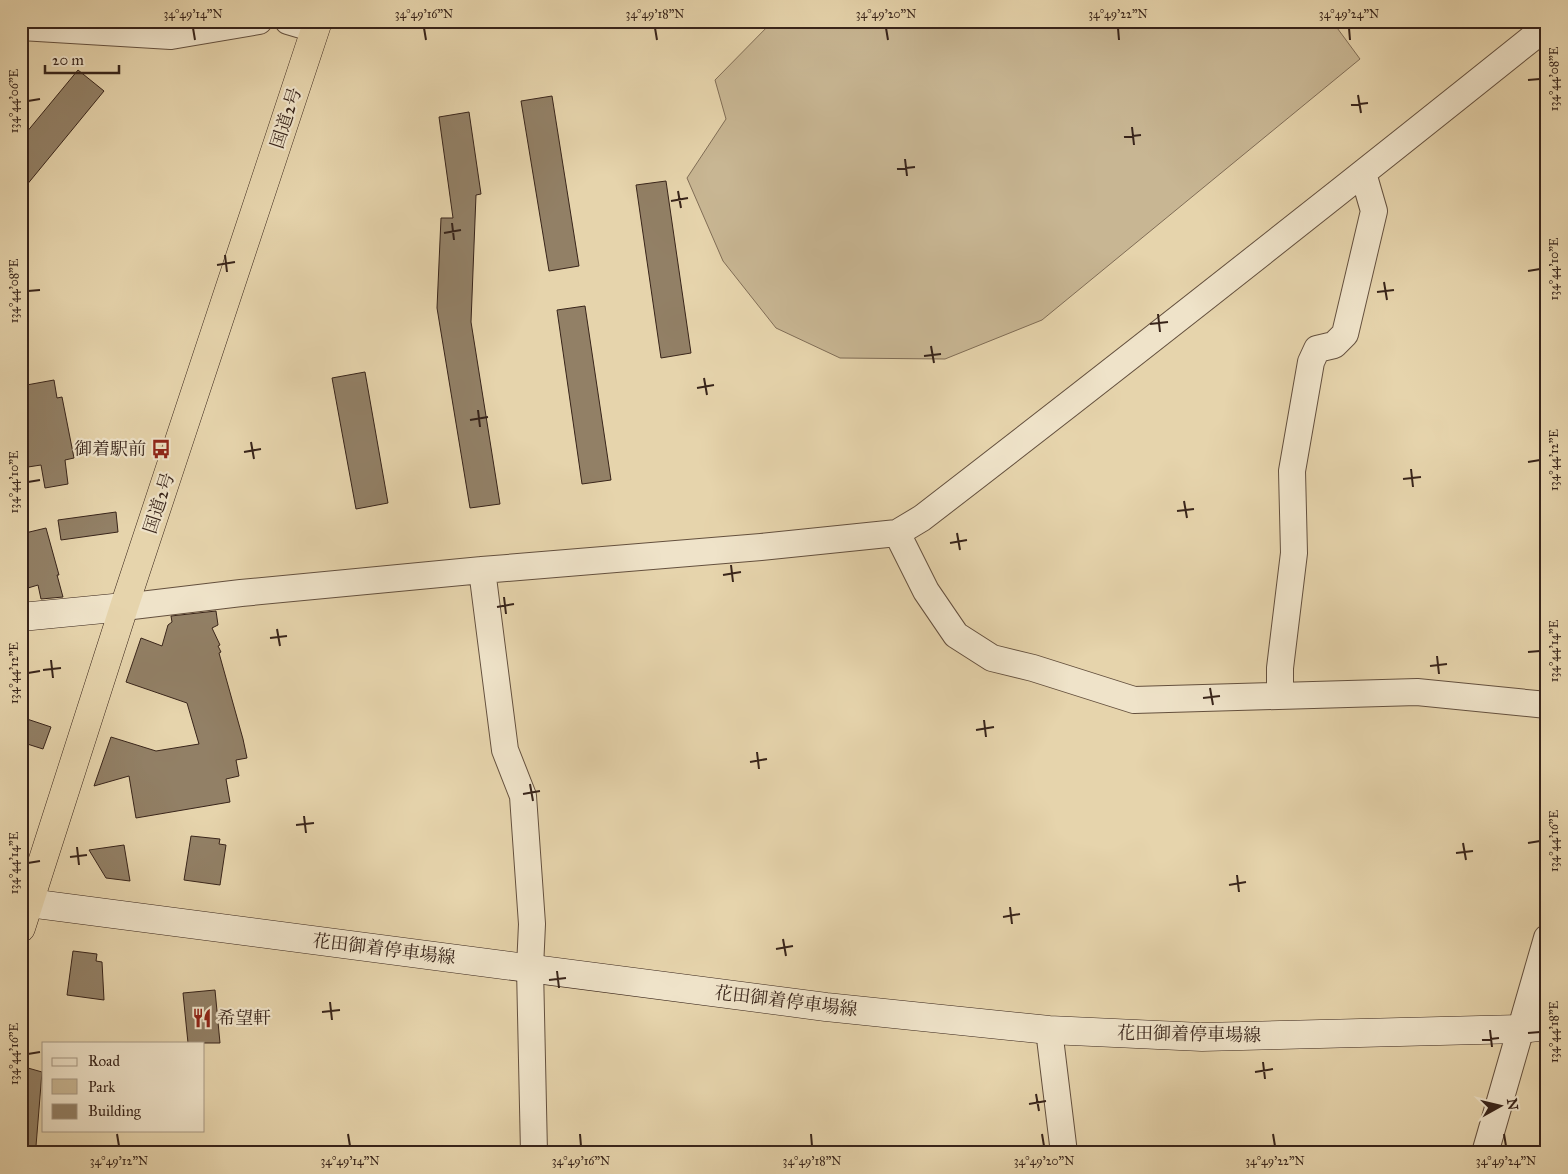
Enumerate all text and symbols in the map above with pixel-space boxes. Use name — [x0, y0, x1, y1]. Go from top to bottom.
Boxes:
text: 34°49'14"N — [163, 7, 223, 21]
text: 34°49'16"N — [395, 7, 453, 21]
text: 34°49'18"N — [626, 7, 684, 21]
text: 34°49'20"N — [856, 7, 916, 21]
text: 34°49'22"N — [1088, 7, 1148, 21]
text: 34°49'24"N — [1319, 7, 1379, 21]
scale bar — [45, 42, 119, 74]
text: 134°44'08"E — [1547, 46, 1561, 111]
text: 20 m — [52, 51, 84, 69]
text: 134°44'06"E — [7, 68, 21, 133]
street label: 国道2号 — [266, 85, 306, 151]
text: 134°44'10"E — [1547, 237, 1561, 300]
text: 134°44'08"E — [7, 258, 21, 323]
text: 134°44'12"E — [1547, 429, 1561, 491]
place label: 御着駅前 — [74, 438, 146, 460]
bus stop icon: 御着駅前 — [150, 438, 172, 460]
text: 134°44'10"E — [7, 450, 21, 513]
street label: 国道2号 — [139, 470, 179, 536]
text: 134°44'14"E — [1547, 619, 1561, 682]
text: 134°44'12"E — [7, 642, 21, 704]
text: 134°44'16"E — [1547, 810, 1561, 872]
text: 134°44'14"E — [7, 831, 21, 894]
street label: 花田御着停車場線 — [311, 929, 457, 969]
street label: 花田御着停車場線 — [713, 981, 859, 1021]
text: 134°44'18"E — [1547, 1000, 1561, 1063]
restaurant icon: 希望軒 — [191, 1007, 213, 1029]
place label: 希望軒 — [217, 1007, 271, 1029]
street label: 花田御着停車場線 — [1117, 1022, 1261, 1046]
text: 134°44'16"E — [7, 1023, 21, 1085]
legend — [42, 1042, 205, 1132]
text: Road — [88, 1052, 120, 1070]
text: Park — [88, 1078, 115, 1096]
north arrow — [1476, 1082, 1526, 1132]
text: N — [1503, 1097, 1522, 1111]
text: Building — [88, 1102, 142, 1120]
text: 34°49'12"N — [90, 1154, 148, 1168]
text: 34°49'14"N — [320, 1154, 380, 1168]
text: 34°49'16"N — [552, 1154, 610, 1168]
text: 34°49'18"N — [783, 1154, 841, 1168]
text: 34°49'20"N — [1014, 1154, 1074, 1168]
text: 34°49'22"N — [1245, 1154, 1305, 1168]
text: 34°49'24"N — [1476, 1154, 1536, 1168]

